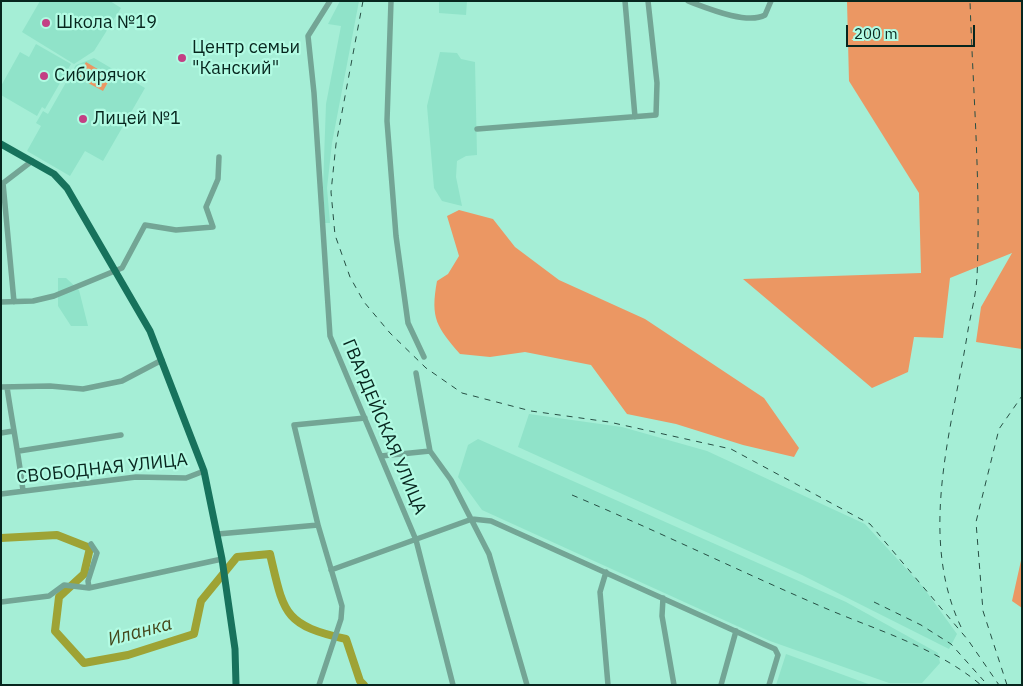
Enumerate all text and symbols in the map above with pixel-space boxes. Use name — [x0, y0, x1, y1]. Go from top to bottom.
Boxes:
place label: Школа №19 — [56, 12, 157, 34]
scale bar — [848, 15, 977, 47]
marker: Школа №19 — [40, 17, 52, 29]
text: 200 m — [854, 24, 898, 43]
place label: Центр семьи "Канский" — [192, 37, 300, 80]
marker: Центр семьи "Канский" — [176, 52, 188, 64]
place label: Сибирячок — [54, 65, 146, 87]
marker: Сибирячок — [38, 70, 50, 82]
place label: Лицей №1 — [93, 108, 181, 130]
marker: Лицей №1 — [77, 113, 89, 125]
street label: ГВАРДЕЙСКАЯ УЛИЦА — [337, 336, 431, 518]
street label: СВОБОДНАЯ УЛИЦА — [15, 449, 189, 489]
water label: Иланка — [105, 612, 175, 652]

